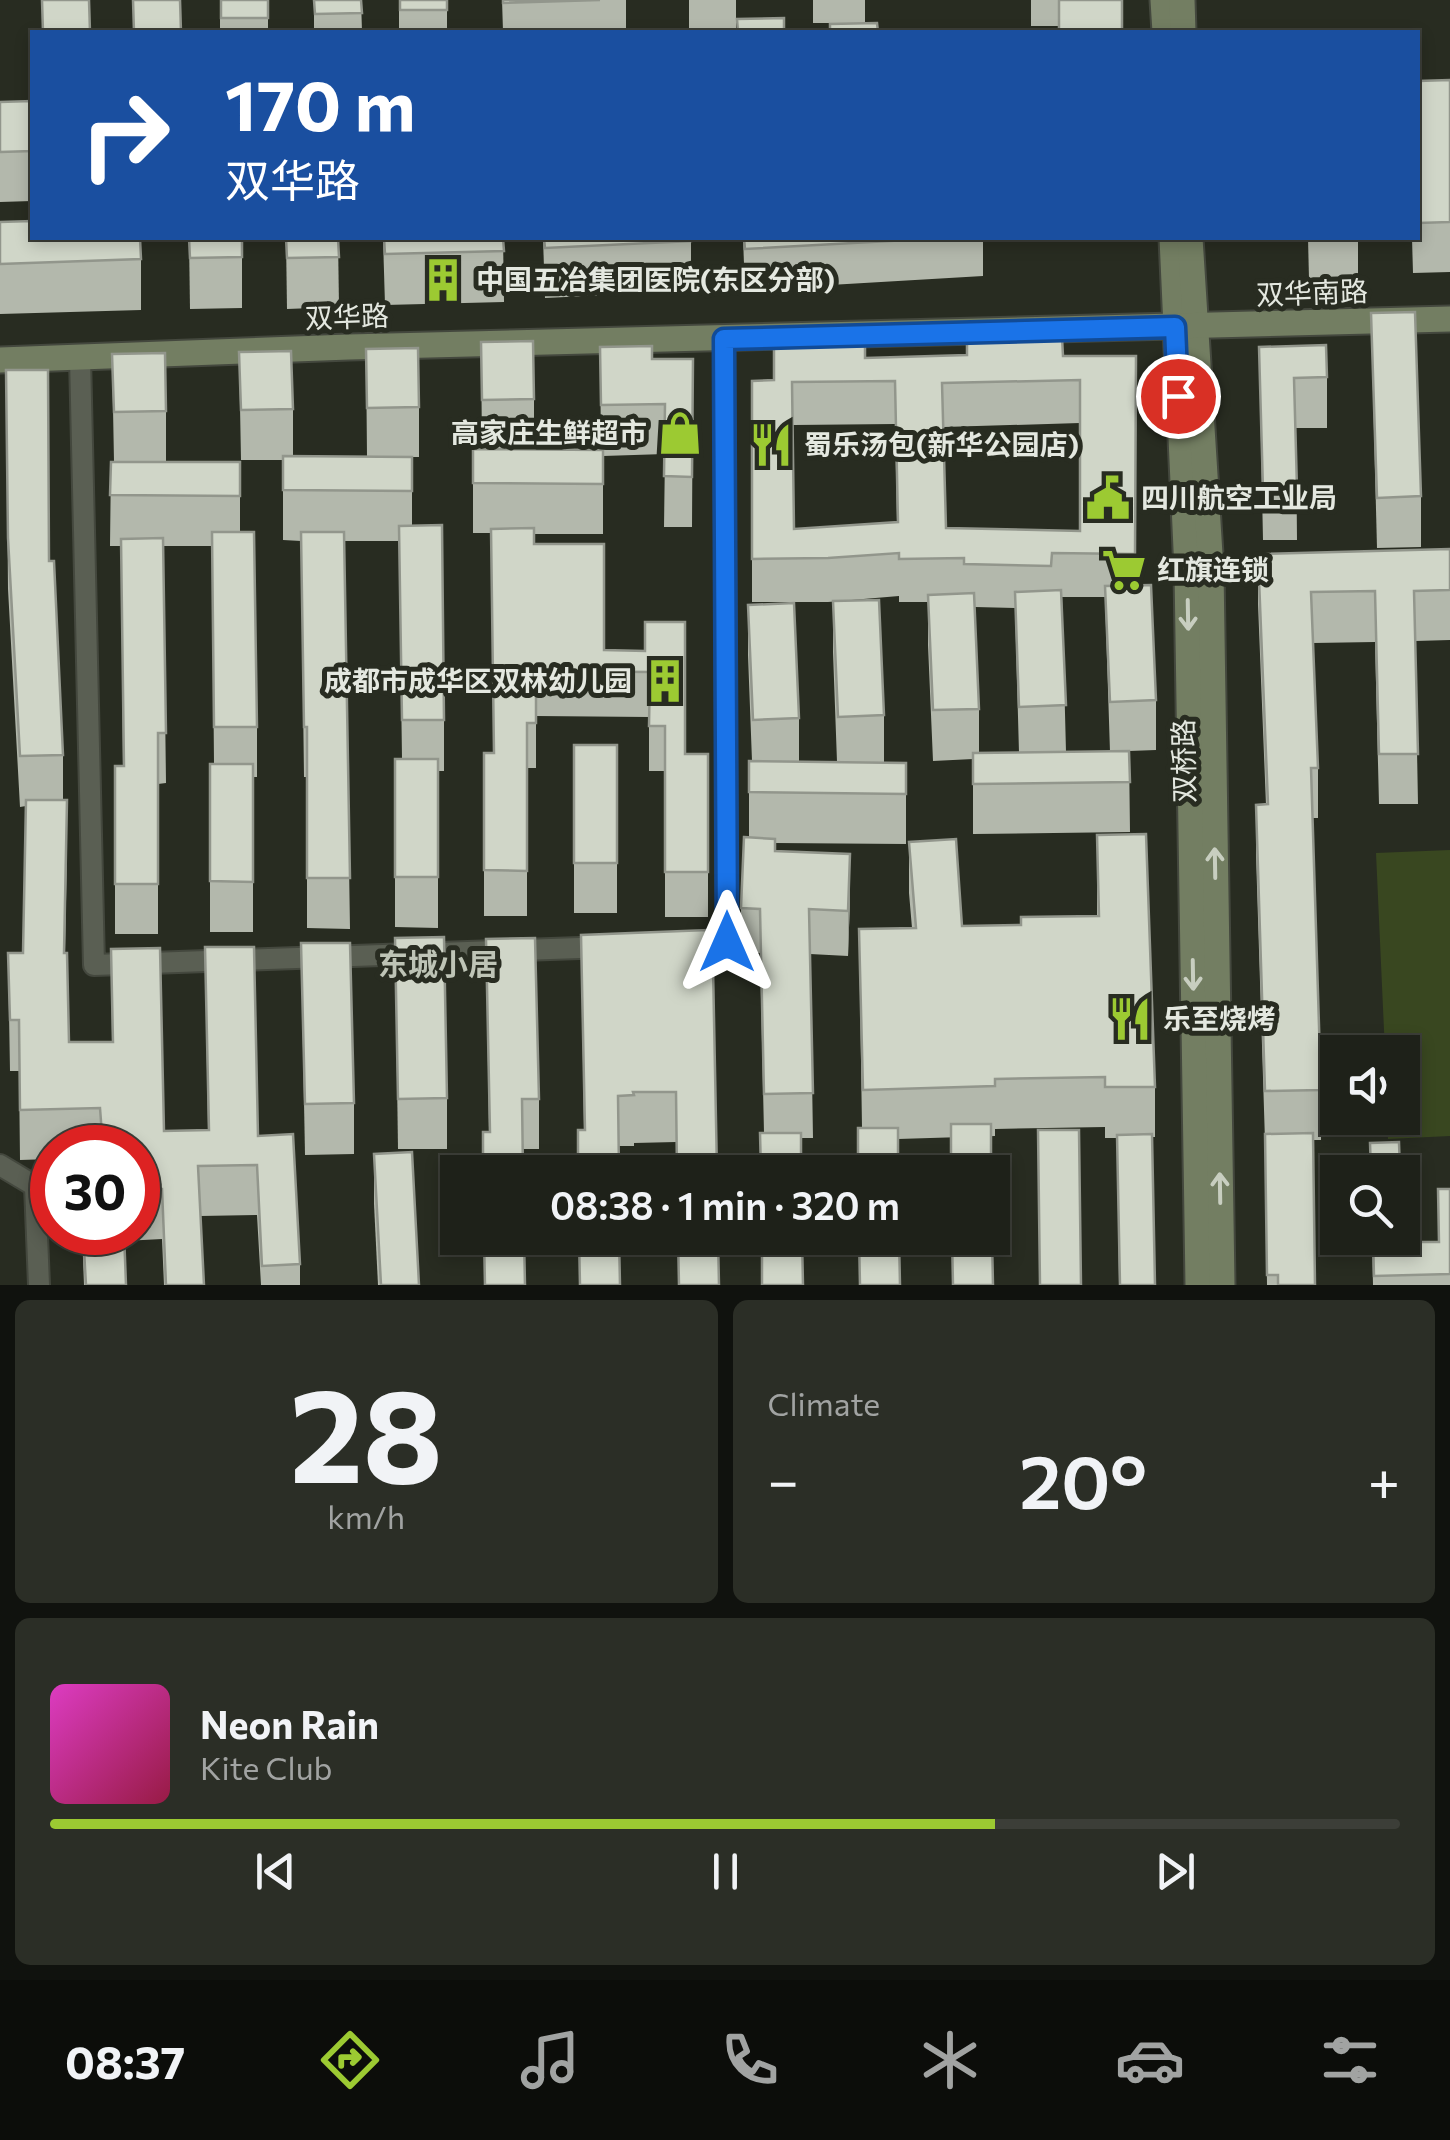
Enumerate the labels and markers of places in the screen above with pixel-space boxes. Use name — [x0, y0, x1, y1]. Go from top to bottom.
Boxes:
building icon: 中国五冶集团医院(东区分部) — [419, 256, 467, 304]
place label: 中国五冶集团医院(东区分部) — [476, 262, 835, 296]
pin — [1136, 354, 1221, 439]
shop icon: 高家庄生鲜超市 — [656, 409, 704, 457]
place label: 高家庄生鲜超市 — [451, 415, 647, 449]
restaurant icon: 蜀乐汤包(新华公园店) — [747, 421, 795, 469]
place label: 蜀乐汤包(新华公园店) — [804, 427, 1079, 461]
public building icon: 四川航空工业局 — [1084, 474, 1132, 522]
place label: 四川航空工业局 — [1141, 480, 1337, 514]
supermarket icon: 红旗连锁 — [1100, 546, 1148, 594]
place label: 红旗连锁 — [1157, 552, 1269, 586]
building icon: 成都市成华区双林幼儿园 — [641, 657, 689, 705]
place label: 成都市成华区双林幼儿园 — [324, 663, 632, 697]
restaurant icon: 乐至烧烤 — [1106, 995, 1154, 1043]
place label: 乐至烧烤 — [1163, 1001, 1275, 1035]

